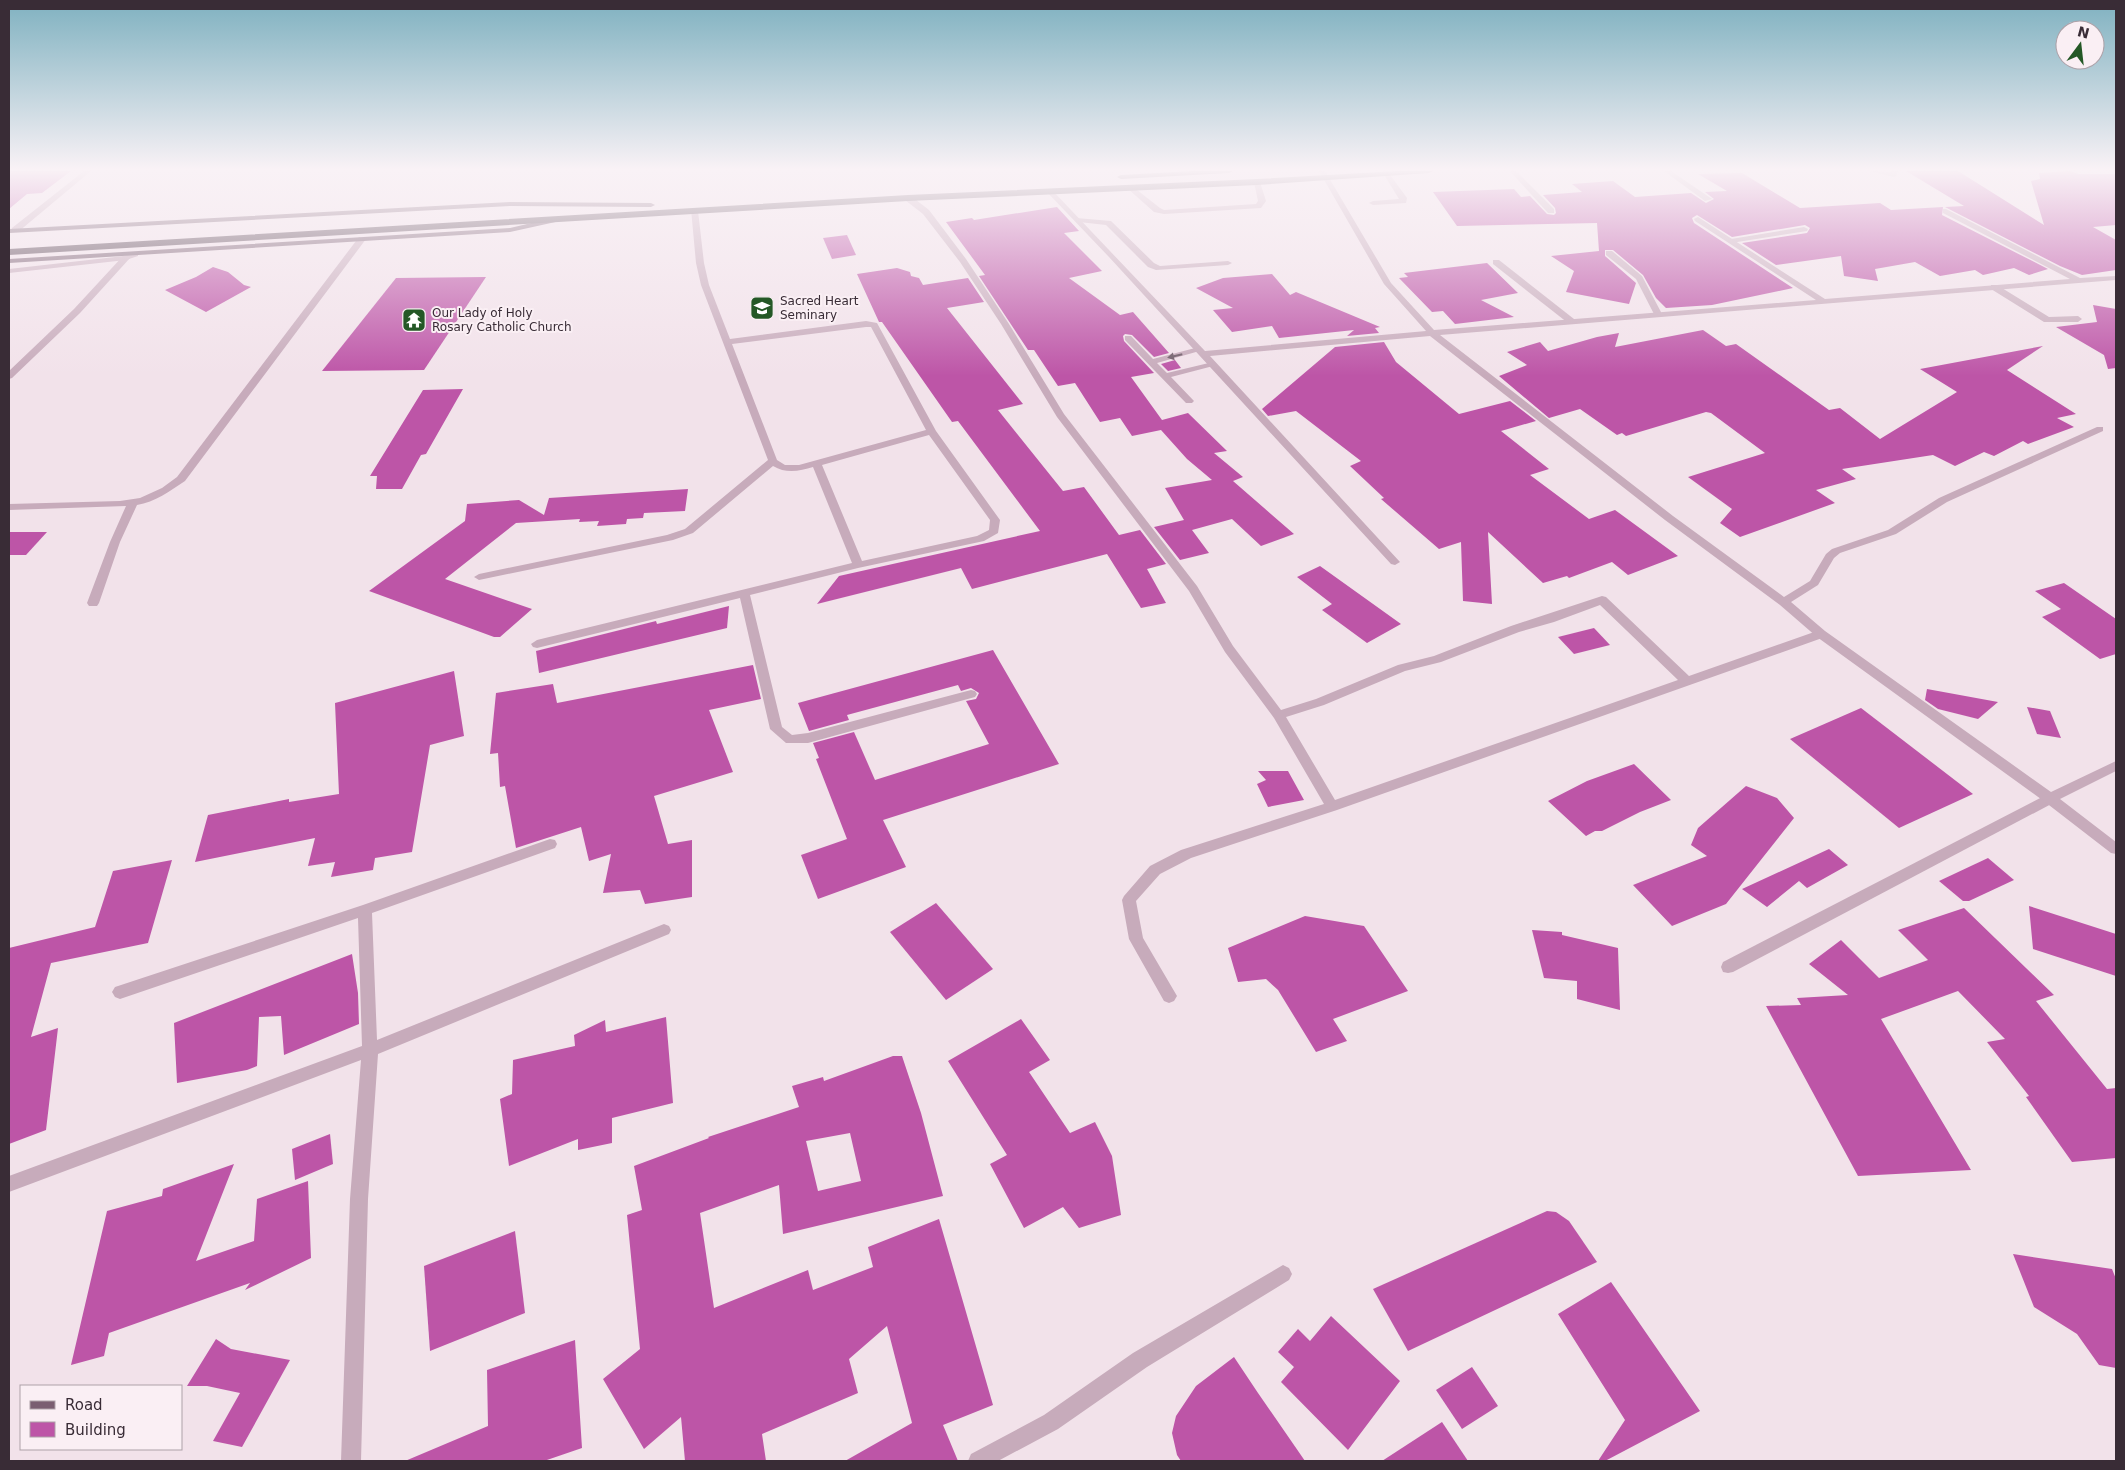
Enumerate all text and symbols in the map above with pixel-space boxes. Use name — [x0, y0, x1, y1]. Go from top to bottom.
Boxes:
north arrow — [2055, 20, 2105, 70]
text: N — [2076, 23, 2091, 42]
place label: Sacred Heart Seminary — [780, 294, 859, 322]
school or university icon: Sacred Heart Seminary — [749, 295, 775, 321]
place label: Our Lady of Holy Rosary Catholic Church — [432, 306, 572, 334]
temple icon: Our Lady of Holy Rosary Catholic Church — [401, 307, 427, 333]
one-way arrow — [1167, 352, 1182, 360]
legend — [20, 1385, 182, 1450]
text: Road — [65, 1396, 103, 1414]
text: Building — [65, 1421, 126, 1439]

